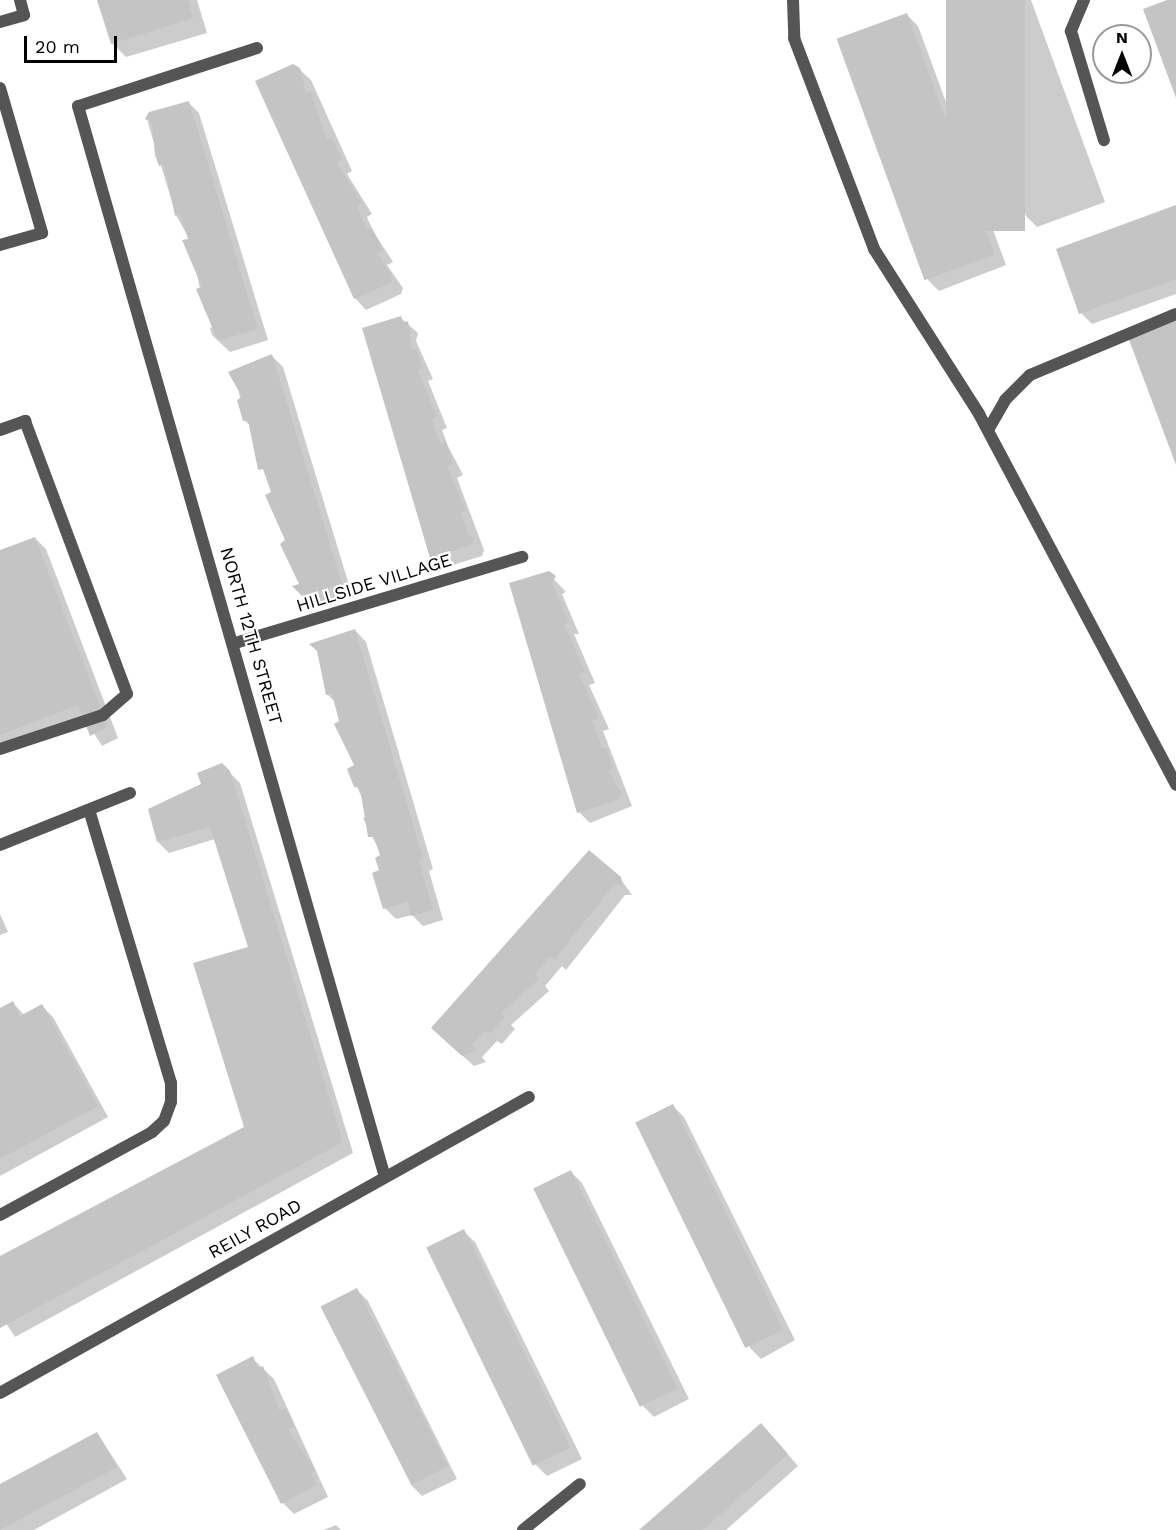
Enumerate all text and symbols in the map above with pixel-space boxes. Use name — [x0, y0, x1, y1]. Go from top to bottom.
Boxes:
scale bar — [27, 24, 120, 62]
north arrow — [1092, 24, 1152, 84]
text: N — [1116, 28, 1128, 47]
text: 20 m — [35, 36, 80, 57]
street label: NORTH 12TH STREET — [215, 545, 287, 727]
street label: HILLSIDE VILLAGE — [293, 549, 455, 617]
street label: REILY ROAD — [204, 1194, 306, 1264]

